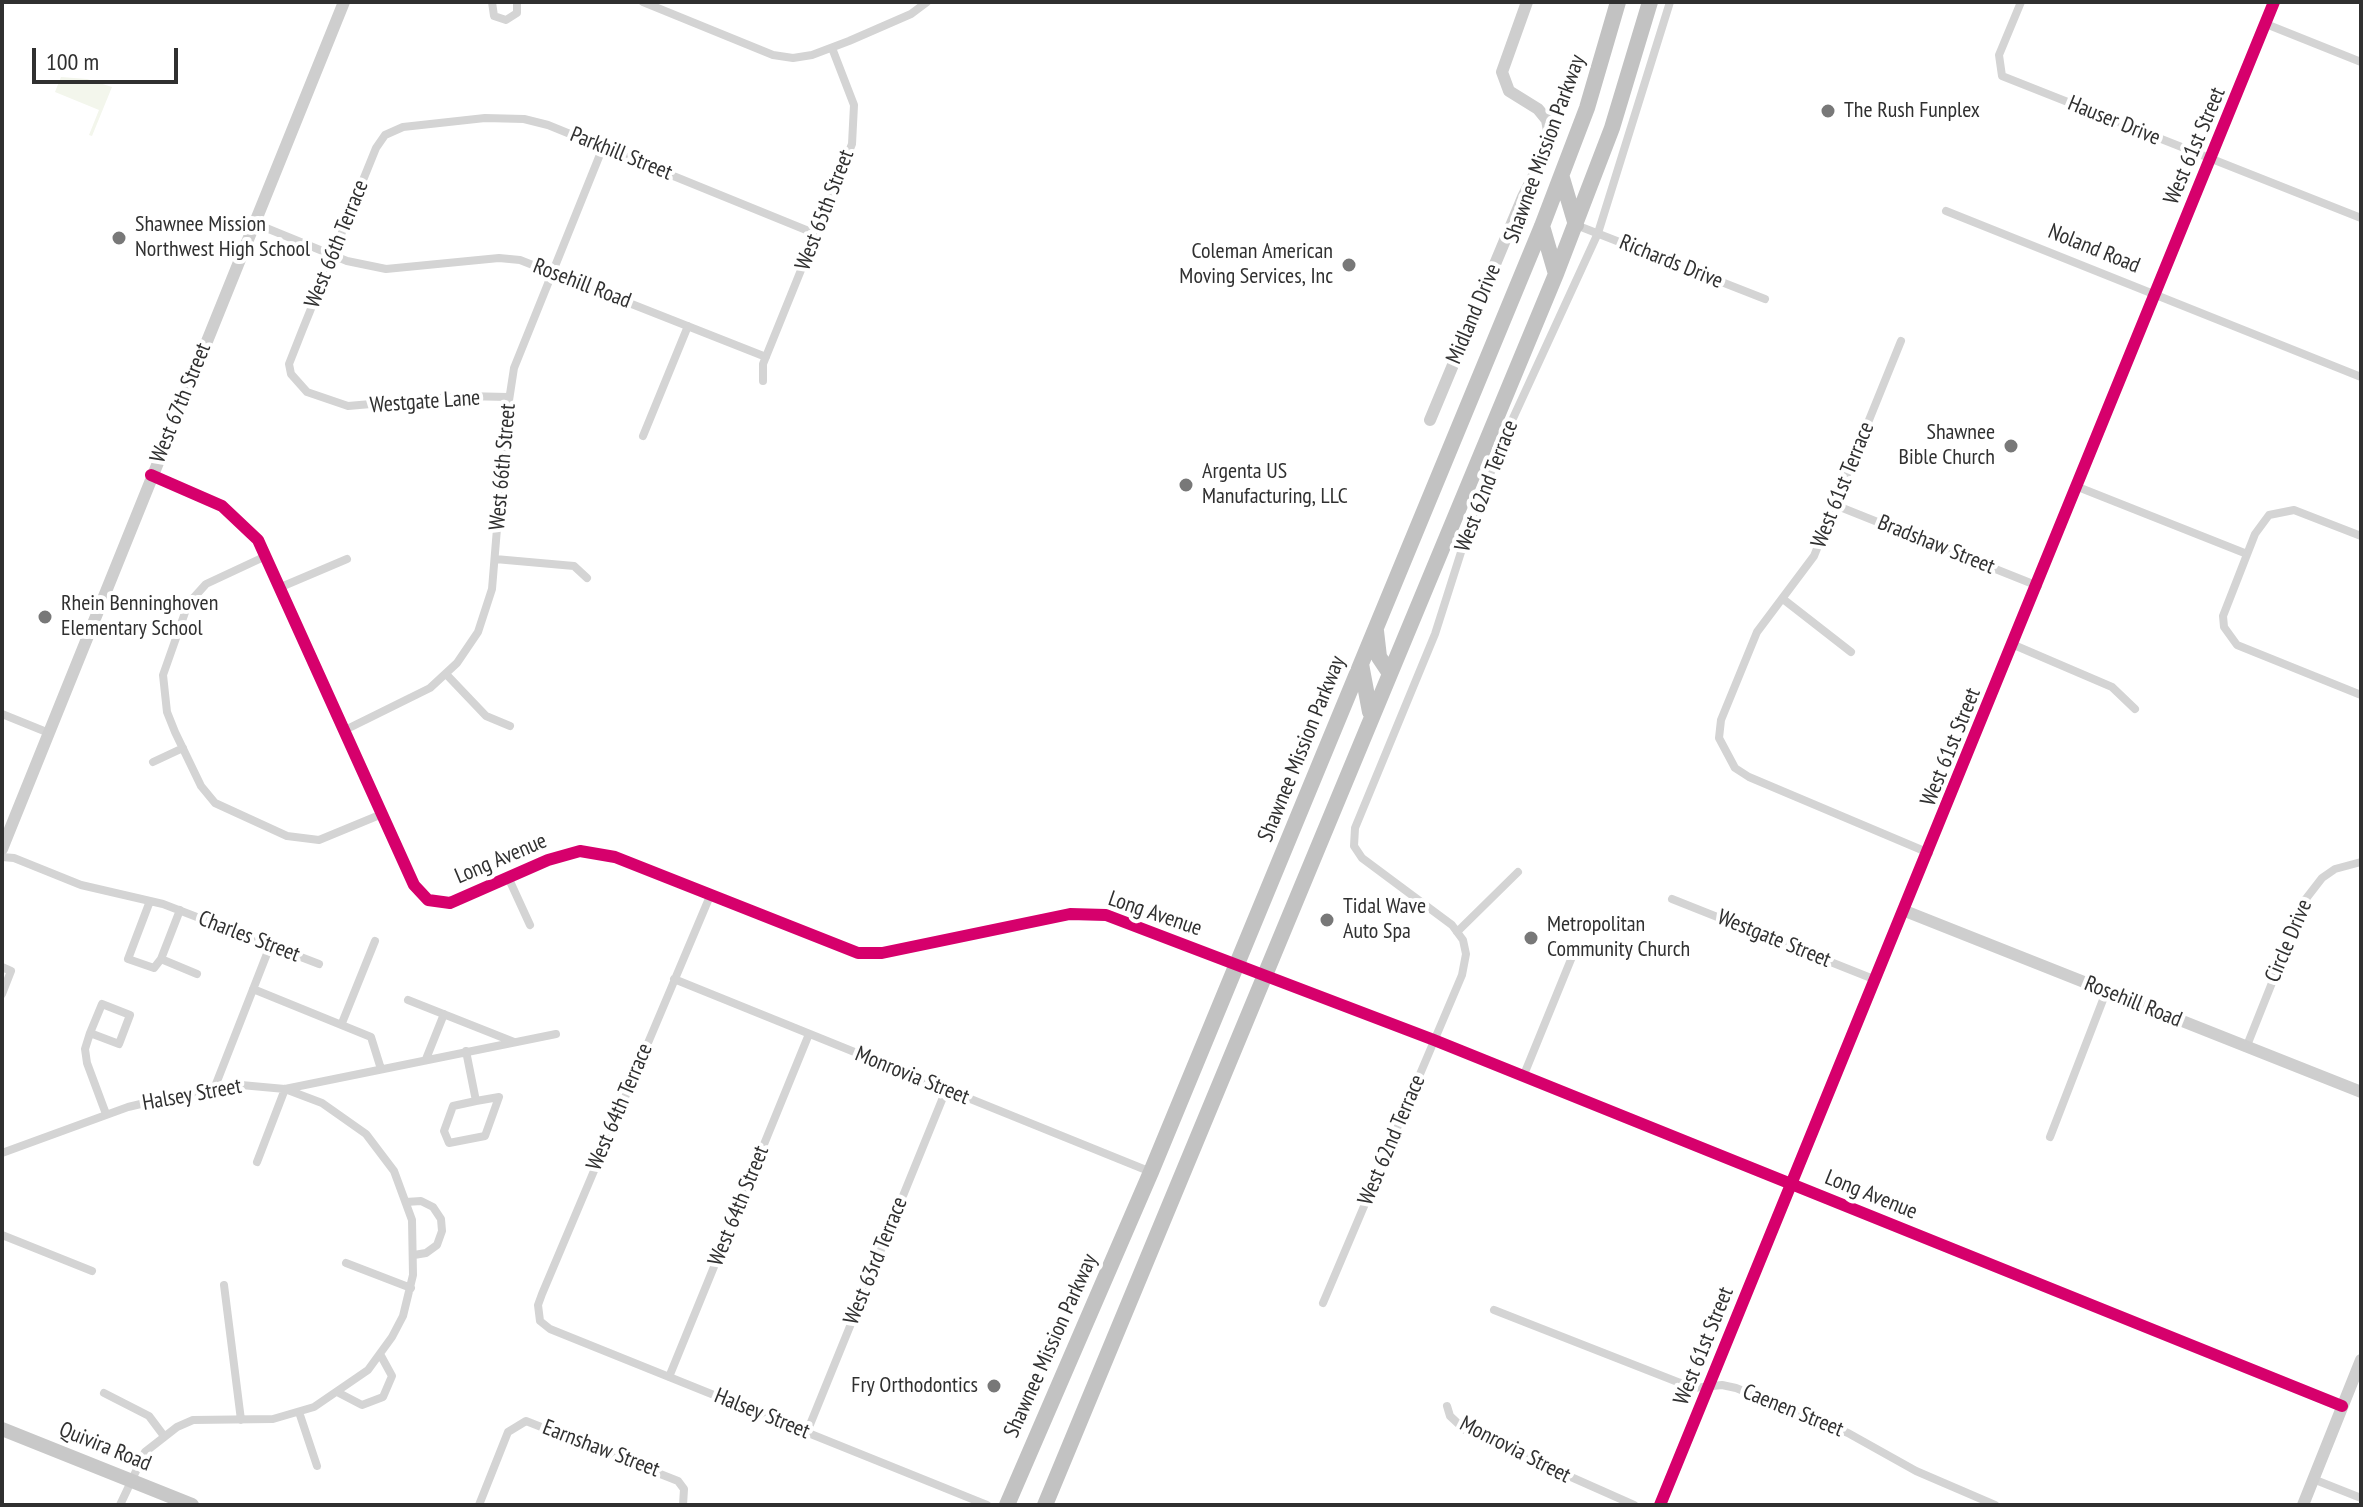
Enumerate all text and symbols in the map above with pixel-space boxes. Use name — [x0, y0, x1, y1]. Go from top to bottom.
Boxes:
scale bar — [36, 32, 182, 82]
text: 100 m — [46, 46, 99, 77]
street label: Shawnee Mission Parkway — [1499, 51, 1591, 247]
street label: West 61st Street — [2158, 83, 2232, 209]
street label: Hauser Drive — [2064, 91, 2164, 151]
place label: The Rush Funplex — [1844, 98, 1980, 124]
marker: The Rush Funplex — [1819, 102, 1837, 120]
street label: Parkhill Street — [566, 122, 676, 186]
street label: West 65th Street — [790, 146, 860, 274]
street label: West 66th Terrace — [299, 176, 375, 312]
place label: Shawnee Mission Northwest High School — [135, 212, 310, 264]
street label: Noland Road — [2044, 219, 2144, 279]
marker: Shawnee Mission Northwest High School — [110, 229, 128, 247]
street label: Richards Drive — [1615, 229, 1727, 295]
place label: Coleman American Moving Services, Inc — [1179, 239, 1333, 290]
street label: Rosehill Road — [529, 253, 635, 315]
marker: Coleman American Moving Services, Inc — [1340, 256, 1358, 274]
street label: Midland Drive — [1441, 260, 1507, 368]
street label: West 67th Street — [145, 339, 217, 467]
street label: Westgate Lane — [369, 385, 481, 419]
street label: West 66th Street — [484, 403, 522, 531]
street label: West 62nd Terrace — [1450, 416, 1524, 556]
street label: West 61st Terrace — [1806, 418, 1880, 552]
place label: Shawnee Bible Church — [1899, 420, 1995, 472]
marker: Shawnee Bible Church — [2002, 437, 2020, 455]
place label: Argenta US Manufacturing, LLC — [1202, 459, 1348, 510]
marker: Argenta US Manufacturing, LLC — [1177, 476, 1195, 494]
street label: Bradshaw Street — [1874, 510, 1998, 580]
place label: Rhein Benninghoven Elementary School — [61, 591, 218, 642]
marker: Rhein Benninghoven Elementary School — [36, 608, 54, 626]
street label: Shawnee Mission Parkway — [1253, 652, 1351, 846]
street label: West 61st Street — [1915, 684, 1987, 810]
street label: Long Avenue — [451, 828, 551, 890]
street label: Long Avenue — [1105, 886, 1205, 942]
place label: Tidal Wave Auto Spa — [1343, 894, 1426, 946]
street label: Circle Drive — [2260, 896, 2318, 986]
street label: Westgate Street — [1713, 904, 1835, 974]
street label: Charles Street — [195, 906, 303, 968]
marker: Tidal Wave Auto Spa — [1318, 911, 1336, 929]
place label: Metropolitan Community Church — [1547, 912, 1690, 964]
marker: Metropolitan Community Church — [1522, 929, 1540, 947]
street label: Rosehill Road — [2080, 971, 2186, 1033]
street label: West 64th Terrace — [581, 1039, 659, 1175]
street label: Monrovia Street — [851, 1041, 973, 1111]
street label: West 62nd Terrace — [1353, 1071, 1431, 1209]
street label: Halsey Street — [140, 1073, 244, 1117]
street label: West 64th Street — [703, 1142, 775, 1270]
street label: Long Avenue — [1821, 1165, 1921, 1225]
street label: West 63rd Terrace — [838, 1193, 914, 1329]
street label: Shawnee Mission Parkway — [999, 1250, 1103, 1442]
street label: West 61st Street — [1668, 1283, 1740, 1409]
place label: Fry Orthodontics — [851, 1373, 978, 1399]
marker: Fry Orthodontics — [985, 1377, 1003, 1395]
street label: Caenen Street — [1739, 1379, 1847, 1443]
street label: Halsey Street — [711, 1383, 813, 1445]
street label: Monrovia Street — [1455, 1411, 1575, 1489]
street label: Earnshaw Street — [539, 1415, 663, 1483]
street label: Quivira Road — [55, 1417, 155, 1477]

